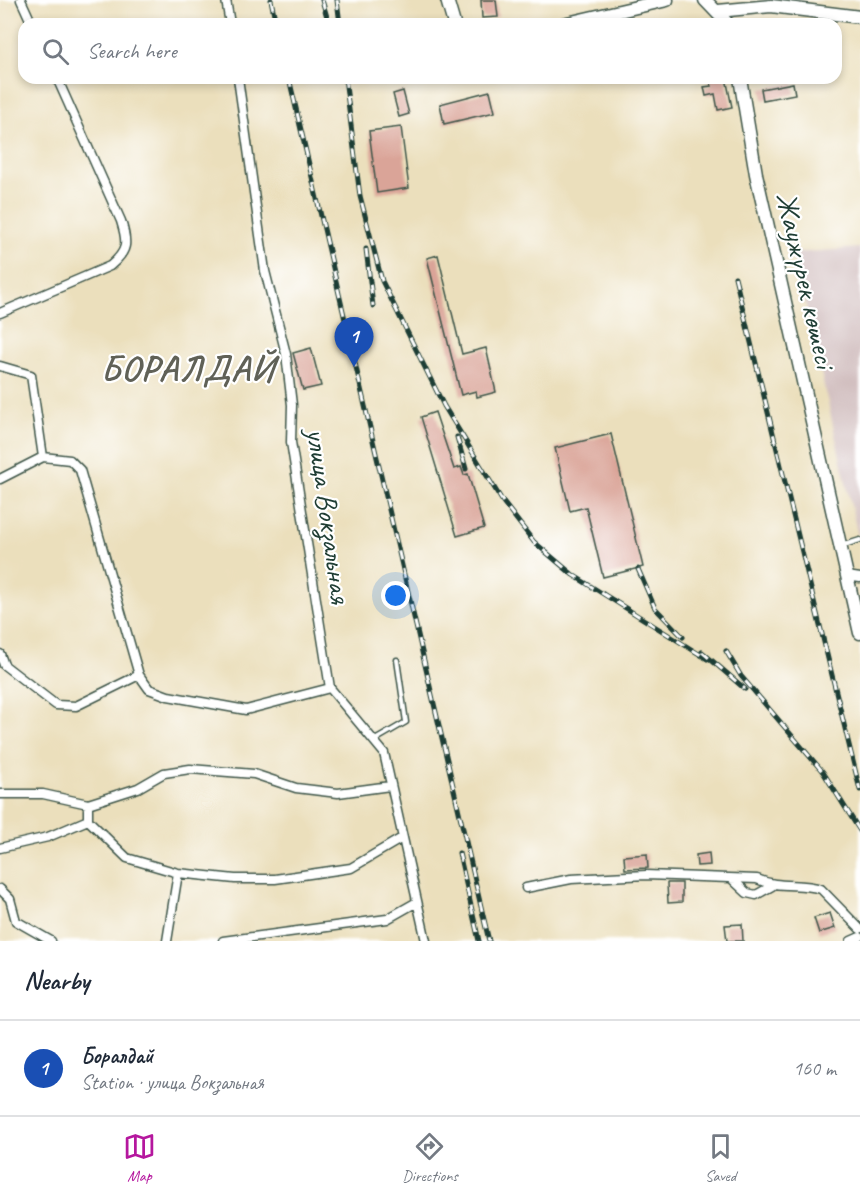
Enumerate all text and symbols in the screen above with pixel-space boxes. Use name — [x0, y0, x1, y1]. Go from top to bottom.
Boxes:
search box — [18, 18, 842, 84]
icon: search — [39, 35, 72, 68]
text: Search here — [87, 37, 177, 65]
street label: Жаужүрек көшесі — [767, 188, 845, 375]
pin: 1 — [334, 318, 374, 367]
district label: БОРАЛДАЙ — [101, 345, 280, 391]
street label: улица Вокзальная — [298, 424, 360, 607]
your location — [381, 581, 410, 610]
text: Nearby — [24, 964, 89, 997]
text: Боралдай — [81, 1042, 153, 1070]
text: 1 — [39, 1056, 48, 1081]
text: 160 m — [793, 1056, 836, 1081]
text: Station · улица Вокзальная — [81, 1070, 264, 1095]
tab: Map — [123, 1130, 156, 1186]
tab: Directions — [402, 1130, 458, 1186]
tab: Saved — [704, 1130, 737, 1186]

